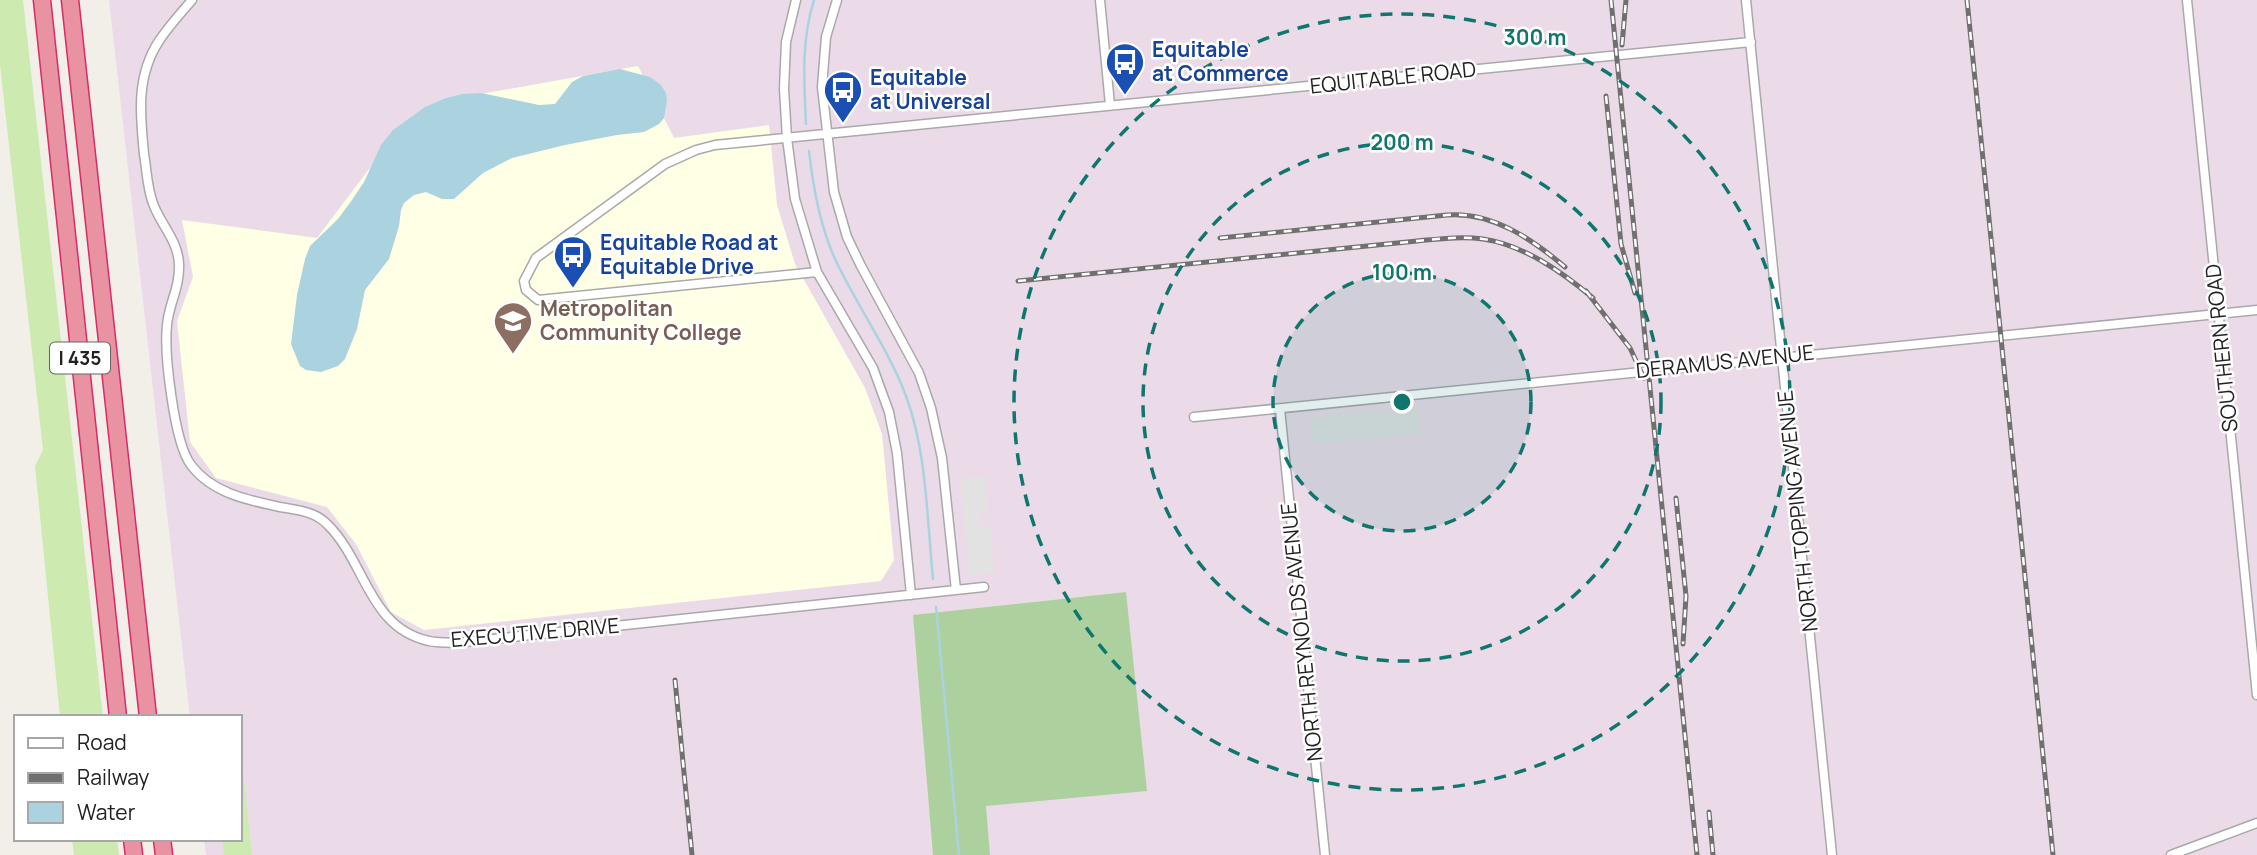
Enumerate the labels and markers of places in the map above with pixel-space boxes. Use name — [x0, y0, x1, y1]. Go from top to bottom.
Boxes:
place label: Equitable at Commerce — [1152, 35, 1289, 87]
bus stop icon: Equitable at Commerce — [1104, 41, 1146, 96]
place label: Equitable at Universal — [870, 63, 991, 115]
bus stop icon: Equitable at Universal — [822, 69, 864, 124]
place label: Equitable Road at Equitable Drive — [600, 228, 778, 280]
bus stop icon: Equitable Road at Equitable Drive — [552, 234, 594, 289]
place label: Metropolitan Community College — [540, 294, 742, 346]
school or university icon: Metropolitan Community College — [492, 300, 534, 355]
centre of rings — [1390, 390, 1414, 414]

